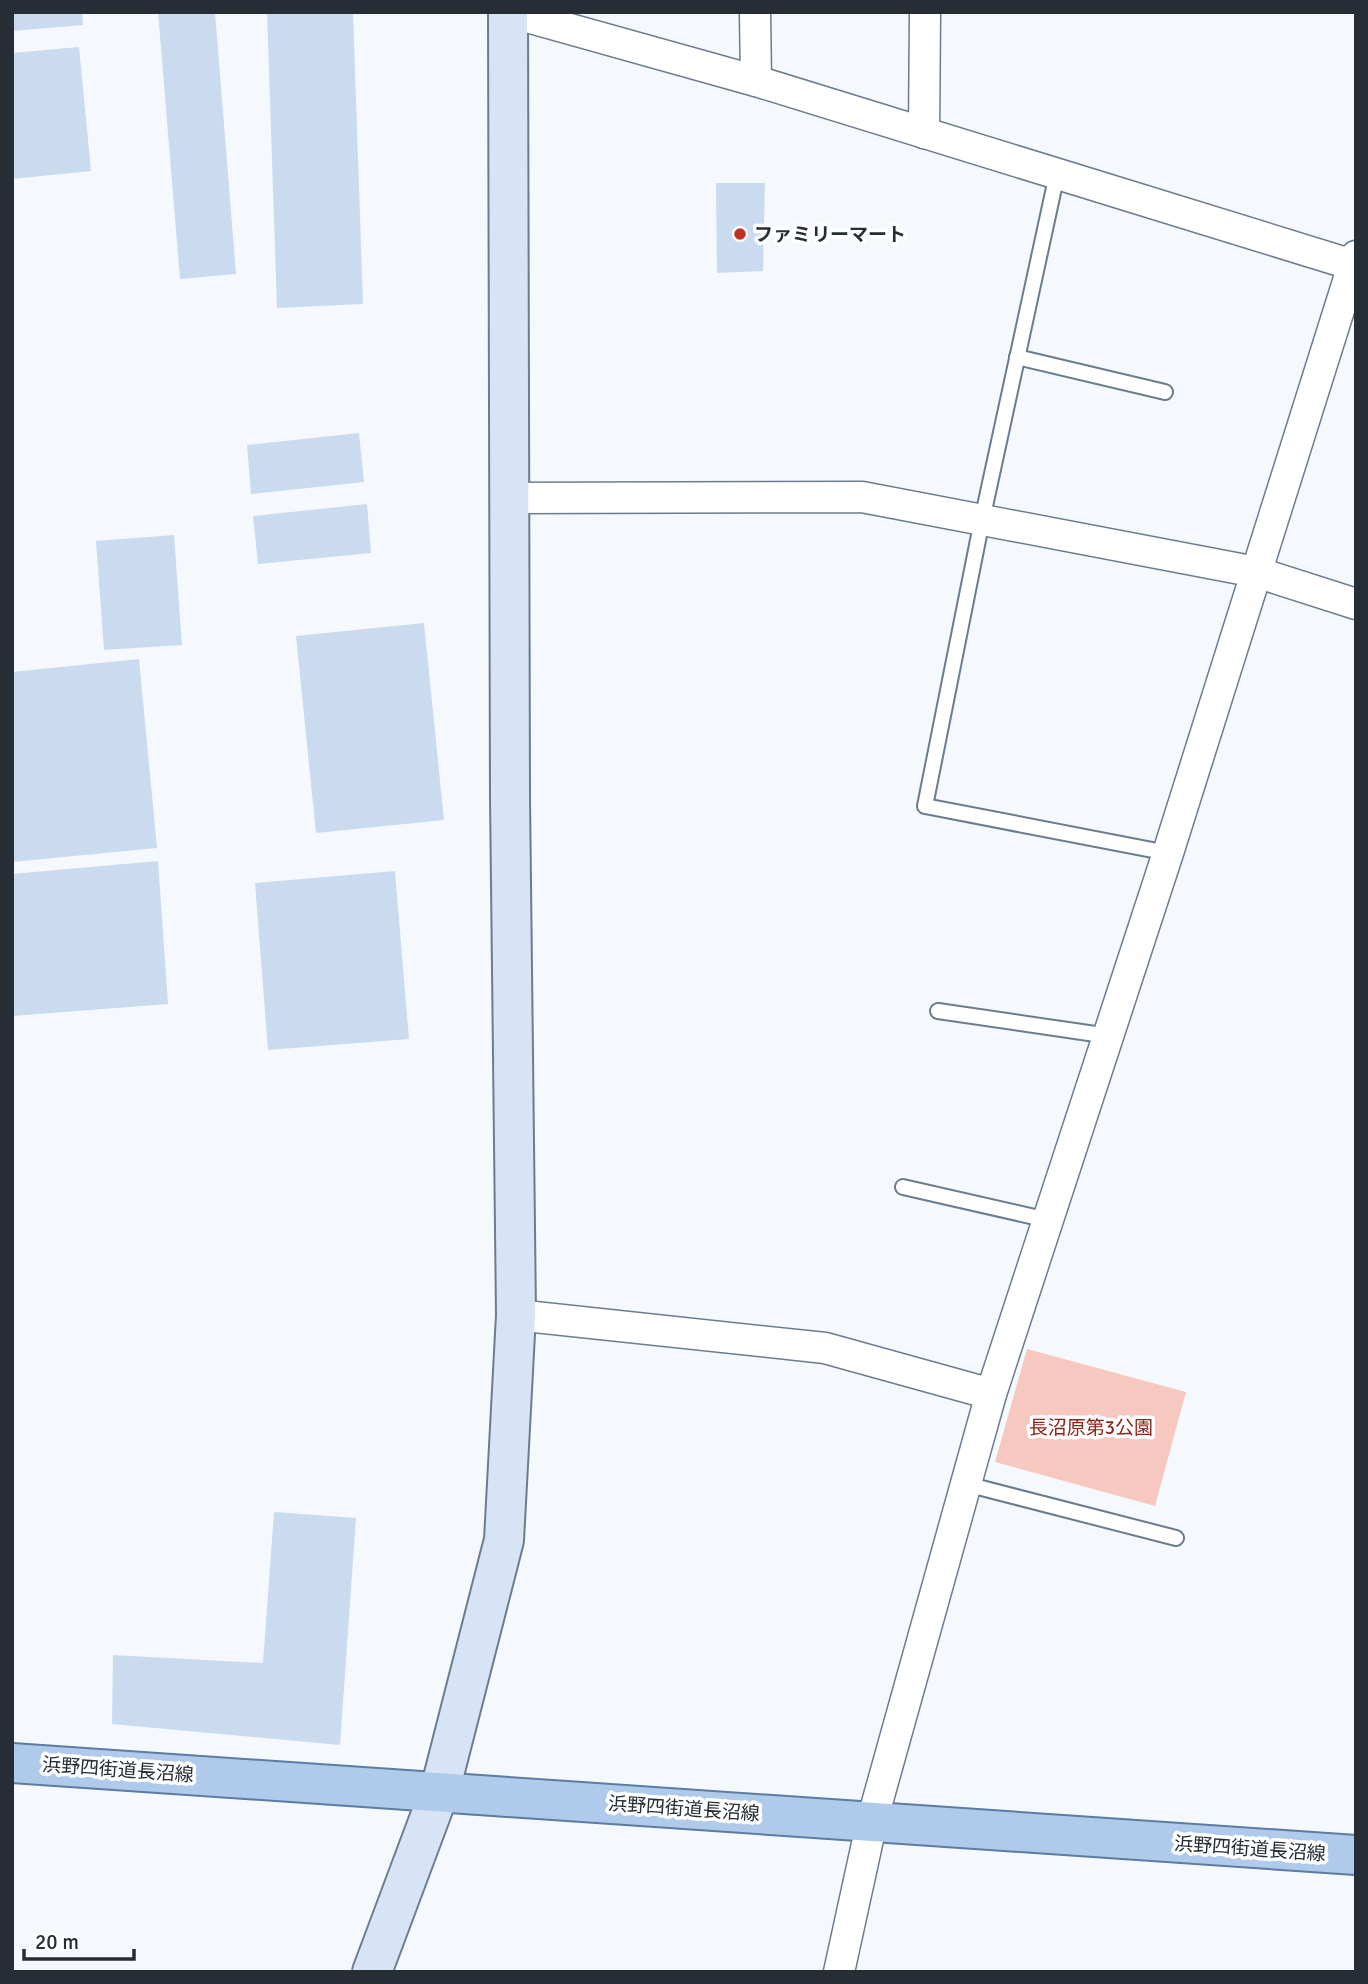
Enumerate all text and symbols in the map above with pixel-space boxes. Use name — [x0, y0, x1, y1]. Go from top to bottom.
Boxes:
place label: ファミリーマート — [754, 223, 906, 247]
marker: ファミリーマート — [732, 226, 748, 242]
park label: 長沼原第3公園 — [1029, 1416, 1153, 1440]
street label: 浜野四街道長沼線 — [41, 1753, 195, 1787]
street label: 浜野四街道長沼線 — [607, 1792, 761, 1826]
street label: 浜野四街道長沼線 — [1173, 1832, 1327, 1866]
scale bar — [24, 1918, 135, 1962]
text: 20 m — [35, 1929, 79, 1955]

